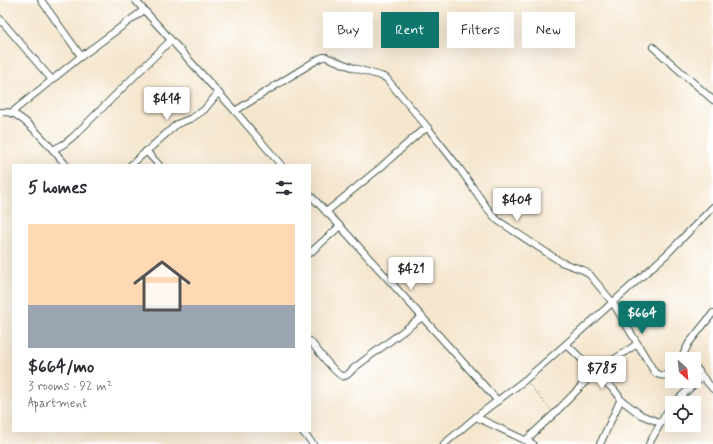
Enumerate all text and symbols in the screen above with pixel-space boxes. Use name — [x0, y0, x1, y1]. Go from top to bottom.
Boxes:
chip: Buy — [323, 12, 373, 48]
chip: Rent — [381, 12, 439, 48]
chip: Filters — [447, 12, 514, 48]
chip: New — [522, 12, 575, 48]
pin: $414 — [143, 87, 191, 121]
text: $414 — [153, 91, 181, 108]
text: 5 homes — [28, 177, 87, 199]
icon: filters — [273, 177, 295, 199]
pin: $404 — [493, 188, 541, 222]
text: $404 — [502, 192, 532, 209]
icon: home — [126, 250, 198, 322]
pin: $421 — [387, 257, 435, 291]
text: $421 — [397, 261, 425, 278]
pin: $664 — [618, 301, 666, 335]
text: $664 — [627, 305, 657, 322]
north arrow — [665, 352, 701, 388]
map controls — [665, 352, 701, 432]
text: $664/mo — [28, 356, 94, 378]
pin: $785 — [578, 356, 626, 390]
text: $785 — [587, 360, 617, 377]
text: 3 rooms · 92 m² — [28, 378, 112, 395]
text: Apartment — [28, 395, 87, 412]
button: locate — [665, 396, 701, 432]

